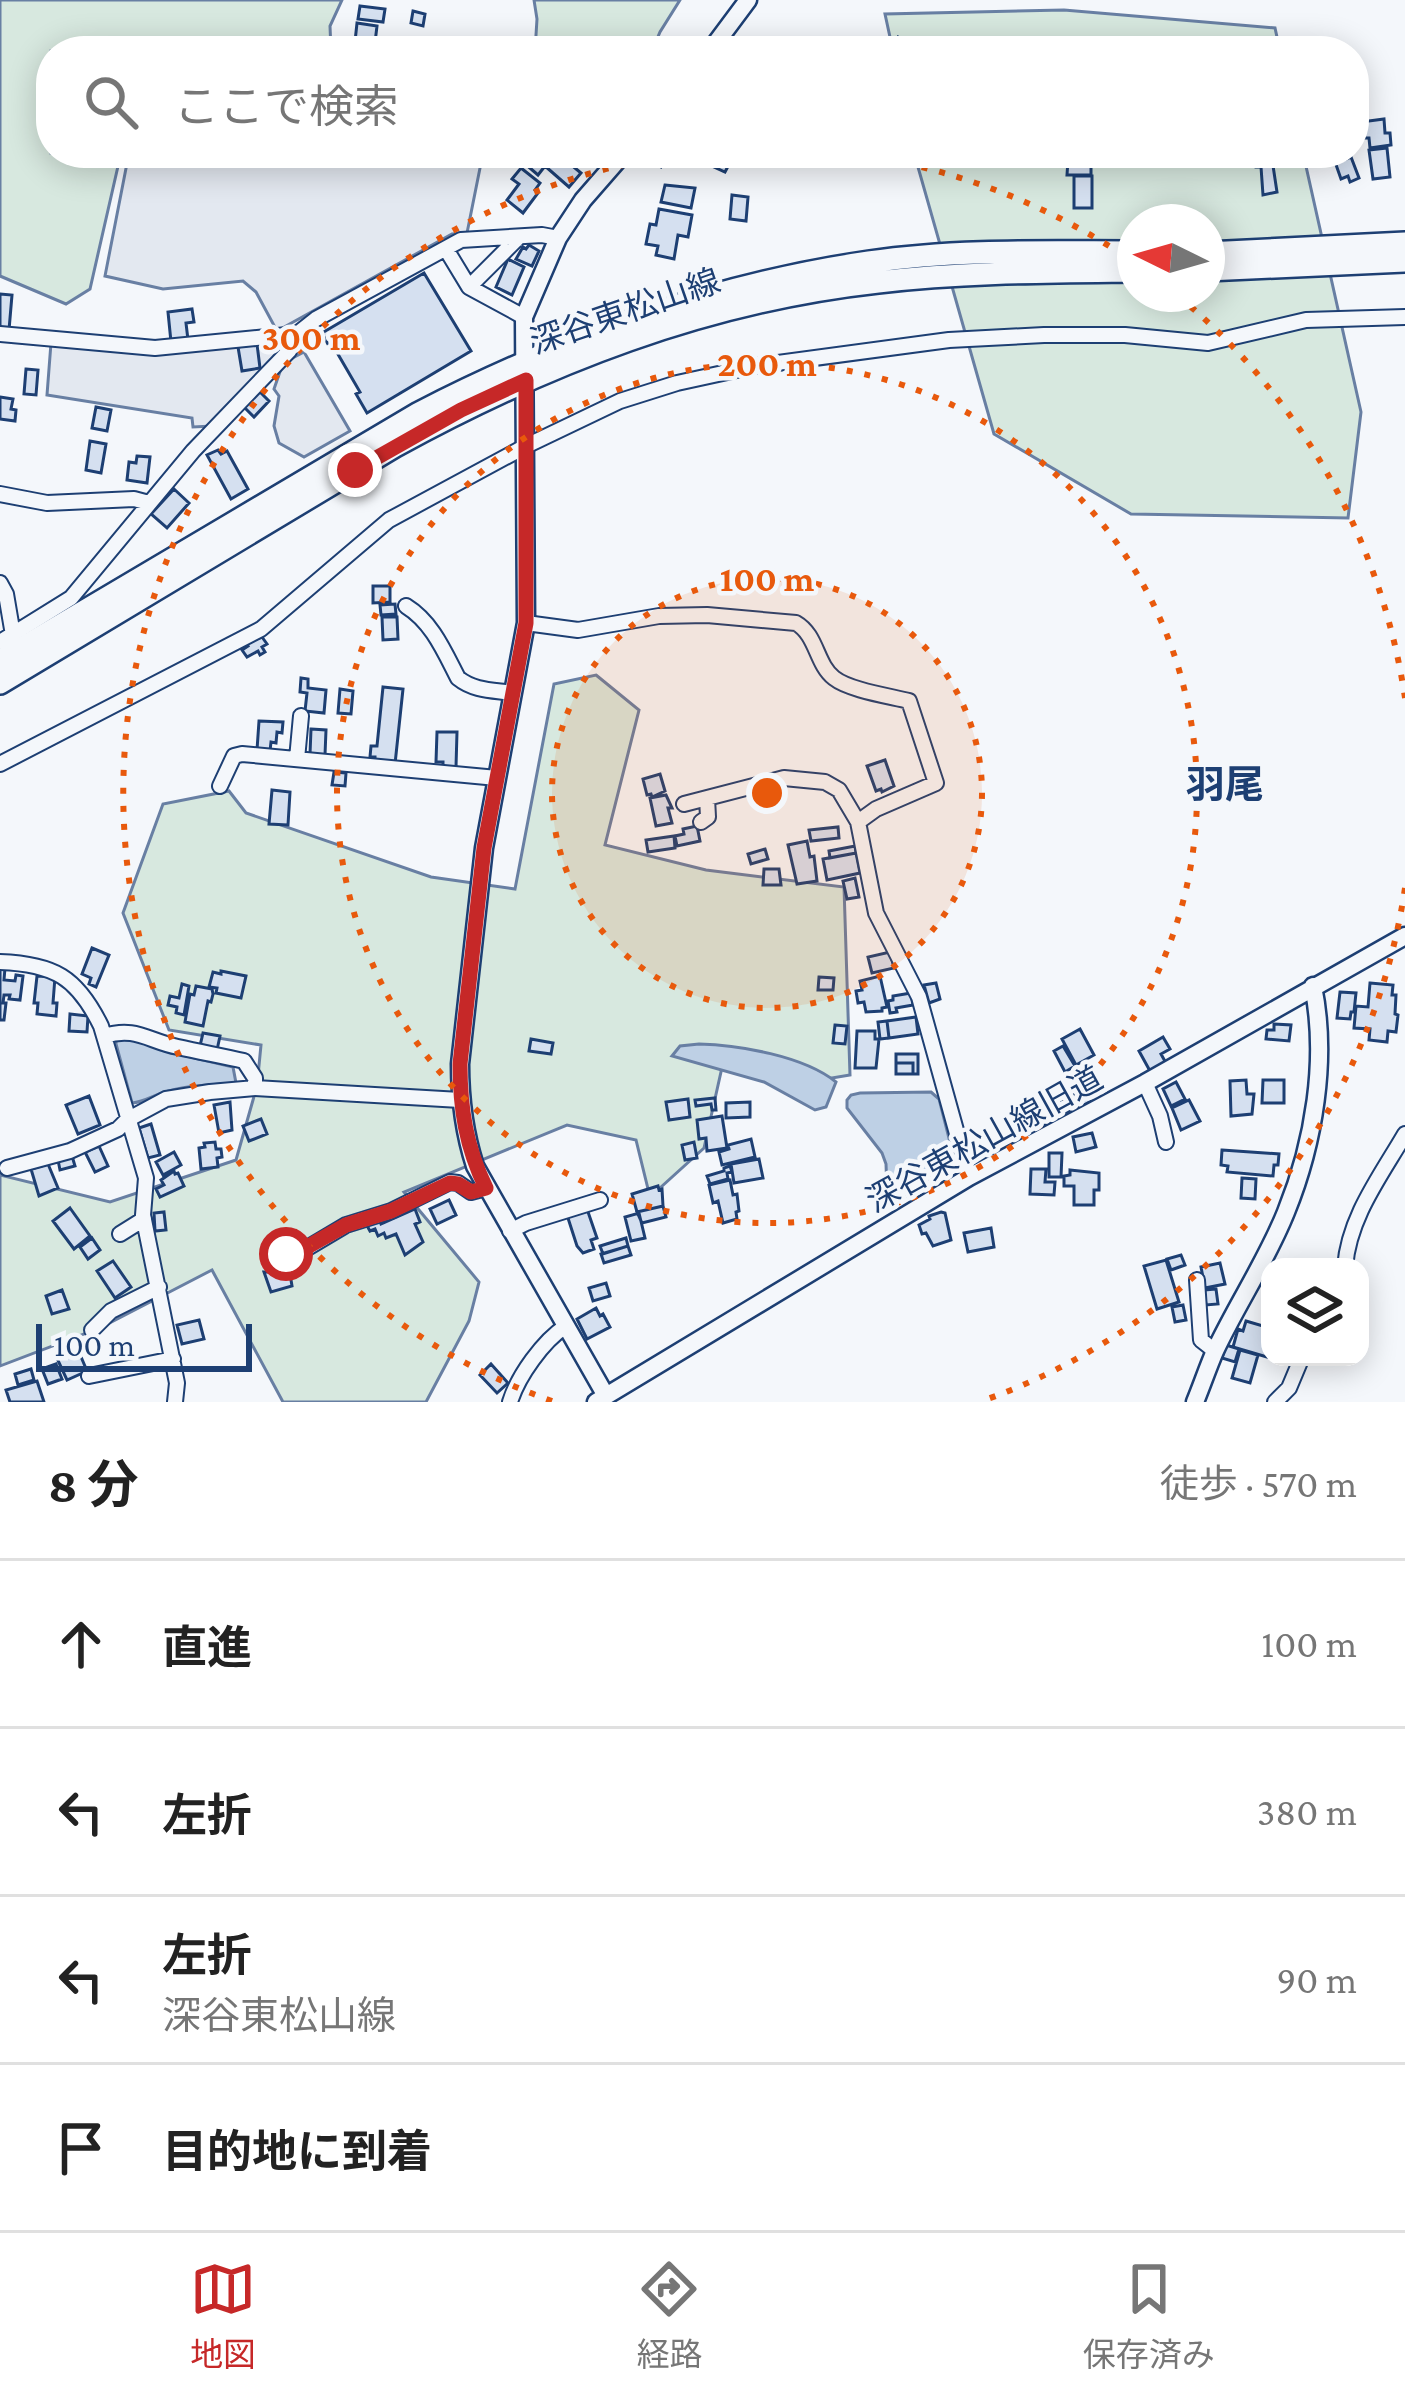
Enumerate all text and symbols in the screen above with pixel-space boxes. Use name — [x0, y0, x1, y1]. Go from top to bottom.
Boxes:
search box — [36, 36, 1369, 168]
icon: search — [78, 69, 144, 135]
text: ここで検索 — [174, 82, 399, 132]
north arrow — [1117, 204, 1225, 312]
street label: 深谷東松山線 — [525, 261, 725, 361]
text: 300 m — [262, 318, 361, 358]
text: 200 m — [717, 344, 817, 384]
route end — [328, 443, 382, 497]
text: 100 m — [720, 559, 815, 599]
district label: 羽尾 — [1186, 763, 1264, 806]
centre of rings — [746, 772, 788, 814]
street label: 深谷東松山線旧道 — [860, 1059, 1108, 1219]
route start — [259, 1227, 313, 1281]
map controls — [1261, 1258, 1369, 1366]
button: layers — [1261, 1258, 1369, 1366]
scale bar — [36, 1318, 252, 1371]
text: 100 m — [54, 1326, 135, 1363]
text: 8 分 — [48, 1456, 139, 1513]
text: 徒歩 · 570 m — [1160, 1462, 1357, 1505]
icon: ahead — [48, 1611, 114, 1677]
text: 100 m — [1261, 1622, 1357, 1665]
text: 直進 — [162, 1623, 252, 1673]
icon: left — [48, 1779, 114, 1845]
text: 380 m — [1257, 1790, 1357, 1833]
text: 左折 — [162, 1791, 252, 1841]
text: 左折 — [162, 1931, 252, 1981]
icon: left — [48, 1947, 114, 2013]
text: 90 m — [1276, 1958, 1357, 2001]
text: 深谷東松山線 — [162, 1994, 396, 2037]
icon: arrive — [48, 2115, 114, 2181]
text: 目的地に到着 — [162, 2127, 432, 2177]
tab: 地図 — [190, 2256, 256, 2376]
tab: 経路 — [636, 2256, 702, 2376]
tab: 保存済み — [1083, 2256, 1215, 2376]

